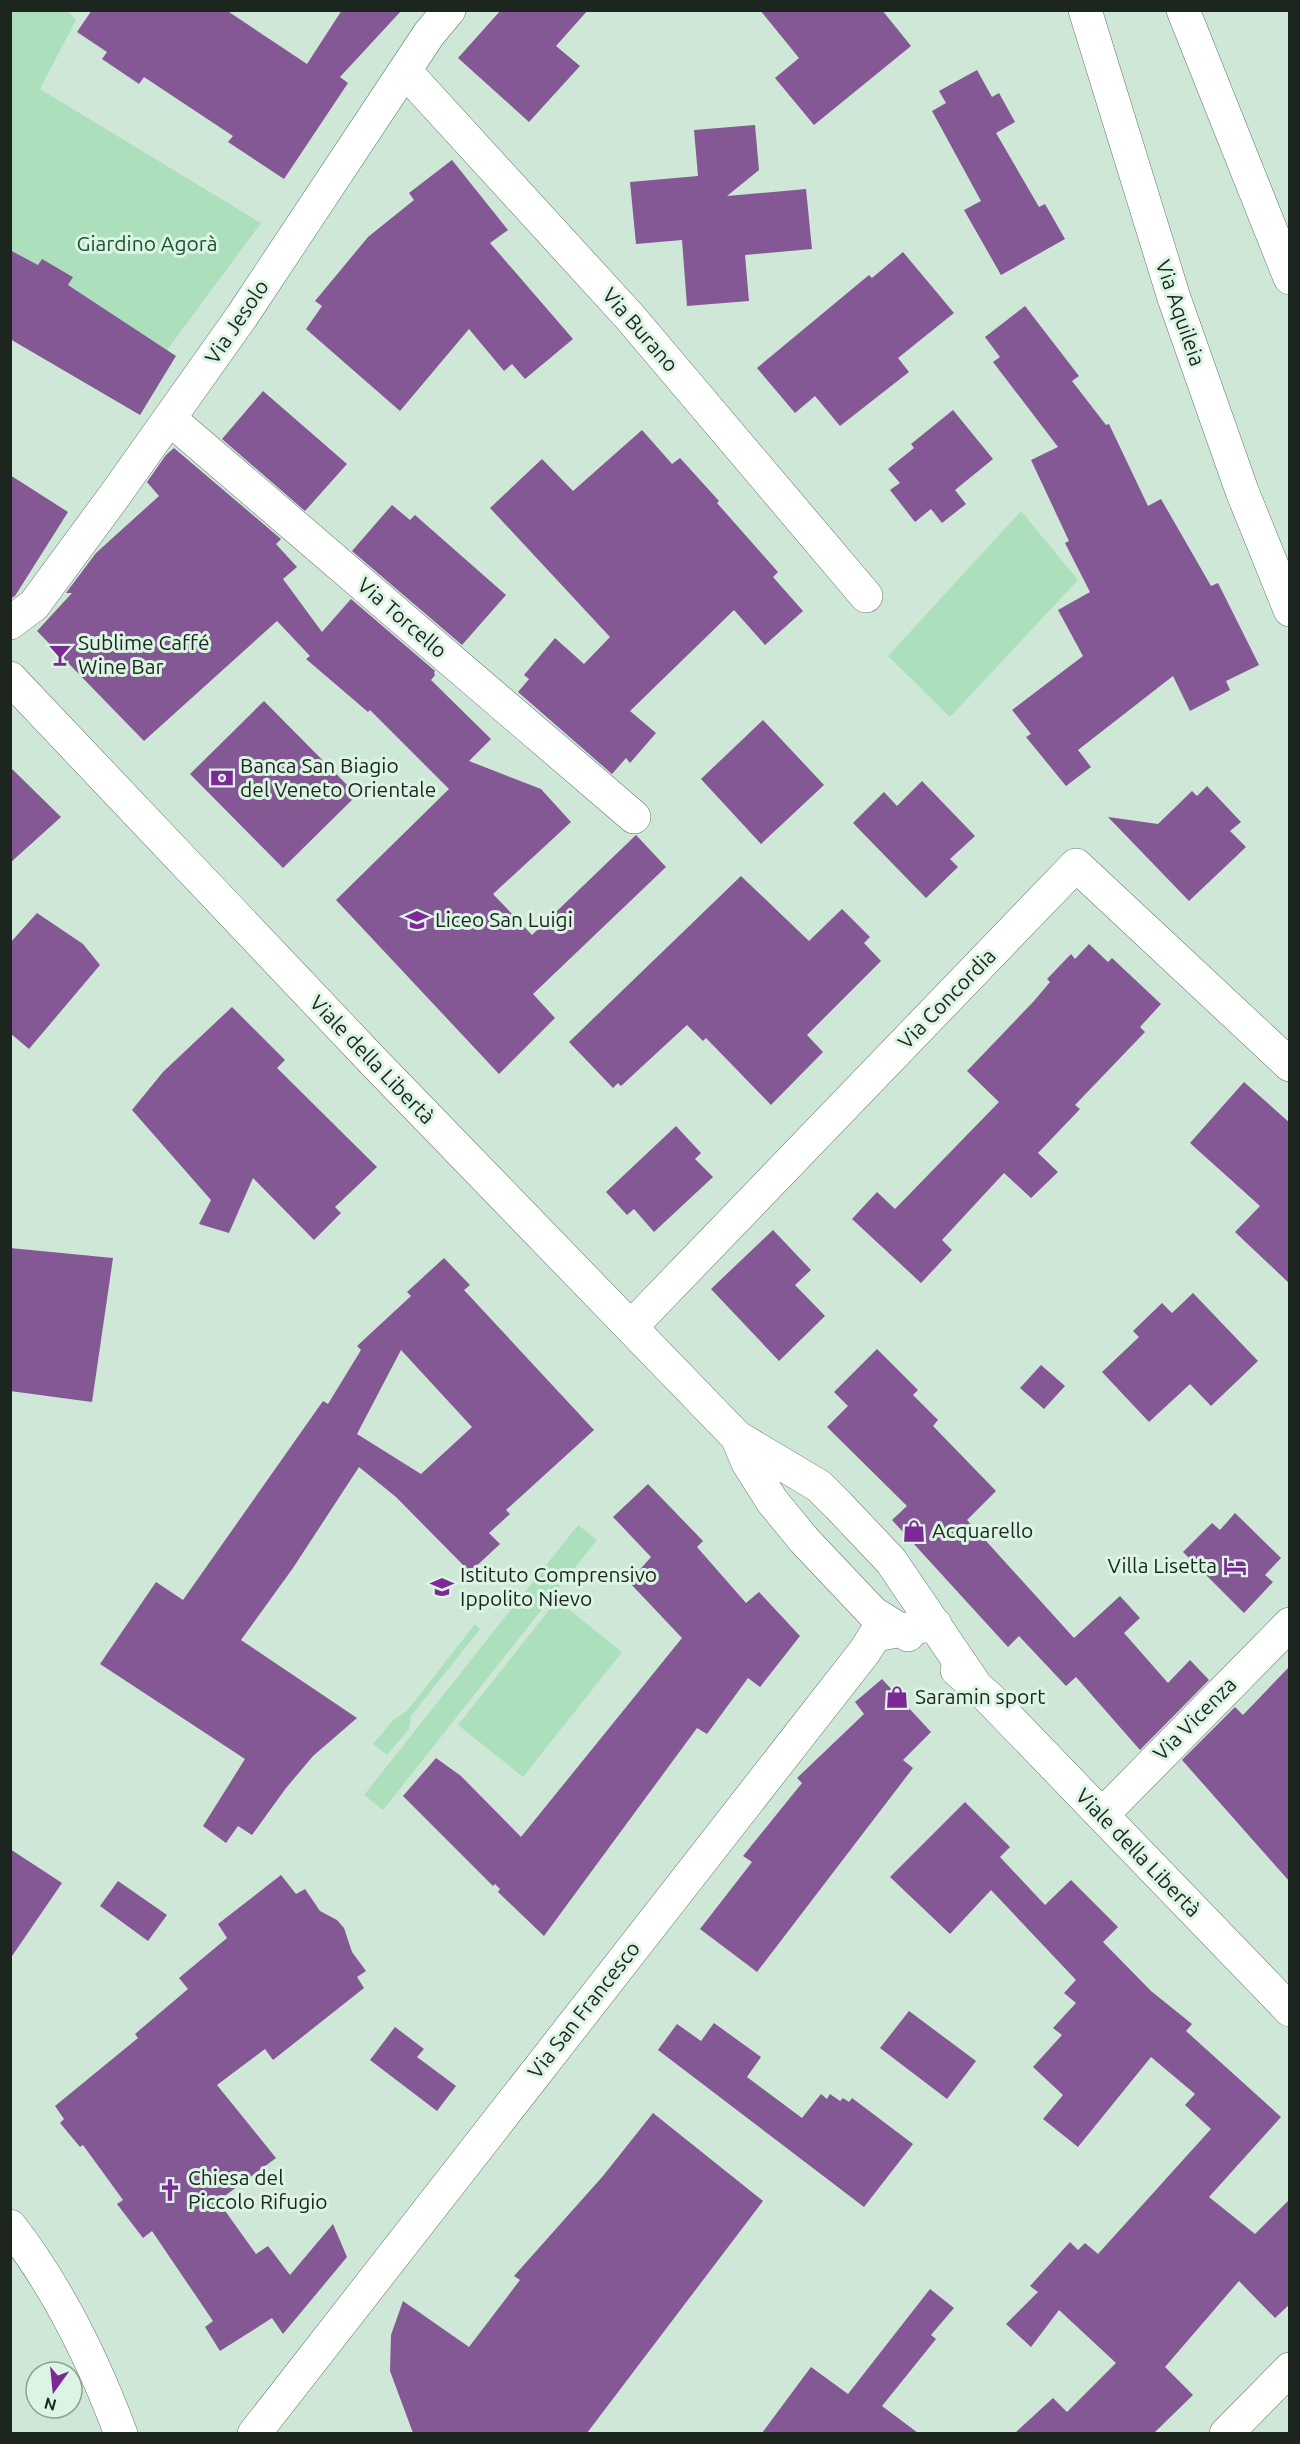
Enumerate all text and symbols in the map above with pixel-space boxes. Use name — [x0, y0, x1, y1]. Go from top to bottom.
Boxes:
park label: Giardino Agorà — [77, 231, 217, 255]
street label: Via Aquileia — [1152, 256, 1210, 369]
street label: Via Jesolo — [199, 275, 273, 368]
street label: Via Burano — [598, 283, 684, 376]
street label: Via Torcello — [353, 572, 452, 662]
place label: Sublime Caffé Wine Bar — [78, 630, 210, 678]
bar icon: Sublime Caffé Wine Bar — [47, 642, 73, 668]
place label: Banca San Biagio del Veneto Orientale — [240, 753, 436, 801]
bank icon: Banca San Biagio del Veneto Orientale — [209, 765, 235, 791]
school or university icon: Liceo San Luigi — [404, 907, 430, 933]
place label: Liceo San Luigi — [435, 907, 573, 931]
street label: Via Concordia — [893, 943, 1000, 1053]
street label: Viale della Libertà — [305, 990, 440, 1128]
shop icon: Acquarello — [901, 1518, 927, 1544]
place label: Acquarello — [932, 1518, 1033, 1542]
place label: Villa Lisetta — [1107, 1553, 1217, 1577]
hotel icon: Villa Lisetta — [1222, 1553, 1248, 1579]
place label: Istituto Comprensivo Ippolito Nievo — [460, 1562, 657, 1610]
school or university icon: Istituto Comprensivo Ippolito Nievo — [429, 1574, 455, 1600]
street label: Via Vicenza — [1148, 1672, 1241, 1765]
shop icon: Saramin sport — [884, 1684, 910, 1710]
place label: Saramin sport — [915, 1684, 1045, 1708]
street label: Viale della Libertà — [1071, 1783, 1206, 1921]
street label: Via San Francesco — [522, 1936, 644, 2083]
place label: Chiesa del Piccolo Rifugio — [188, 2165, 328, 2213]
church icon: Chiesa del Piccolo Rifugio — [157, 2177, 183, 2203]
north arrow — [24, 2360, 84, 2420]
text: N — [42, 2394, 58, 2415]

